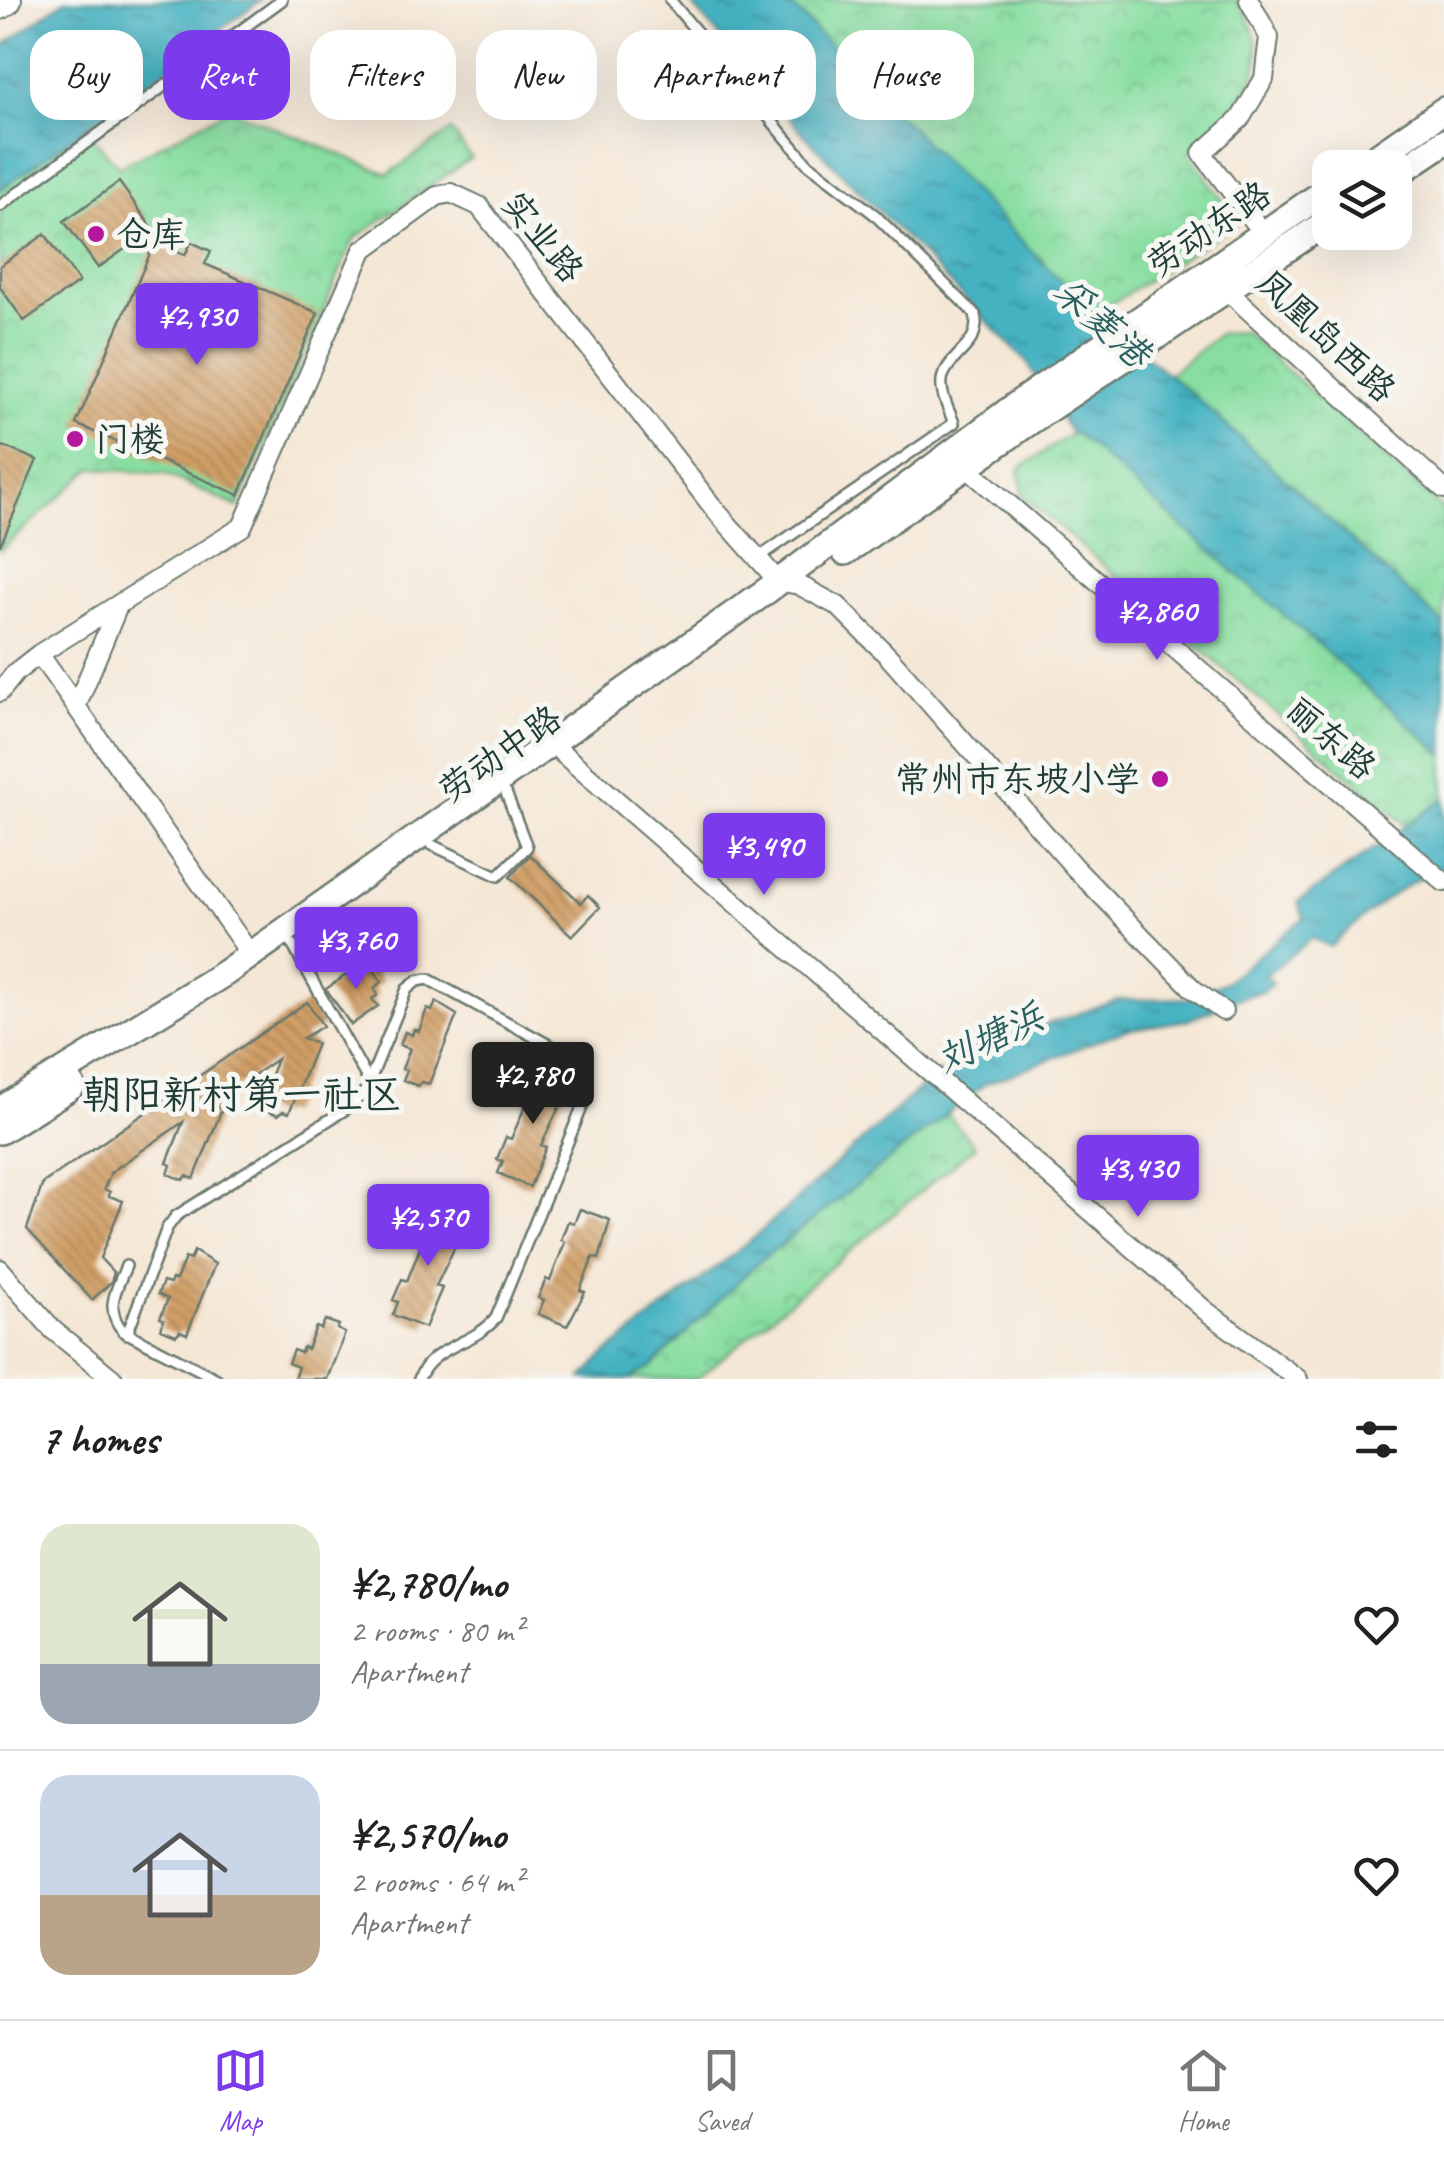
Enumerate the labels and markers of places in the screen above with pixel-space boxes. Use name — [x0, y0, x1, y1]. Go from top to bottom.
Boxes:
place label: 仓库 — [116, 212, 186, 257]
marker: 仓库 — [85, 223, 107, 245]
pin: ¥2,930 — [116, 283, 278, 368]
place label: 门楼 — [95, 417, 165, 462]
marker: 门楼 — [64, 428, 86, 450]
pin: ¥2,860 — [1076, 578, 1238, 663]
place label: 常州市东坡小学 — [895, 757, 1140, 802]
marker: 常州市东坡小学 — [1149, 768, 1171, 790]
pin: ¥3,490 — [683, 813, 845, 898]
pin: ¥3,760 — [275, 907, 437, 992]
pin: ¥2,780 — [452, 1042, 614, 1127]
pin: ¥3,430 — [1057, 1135, 1219, 1220]
pin: ¥2,570 — [347, 1184, 509, 1269]

